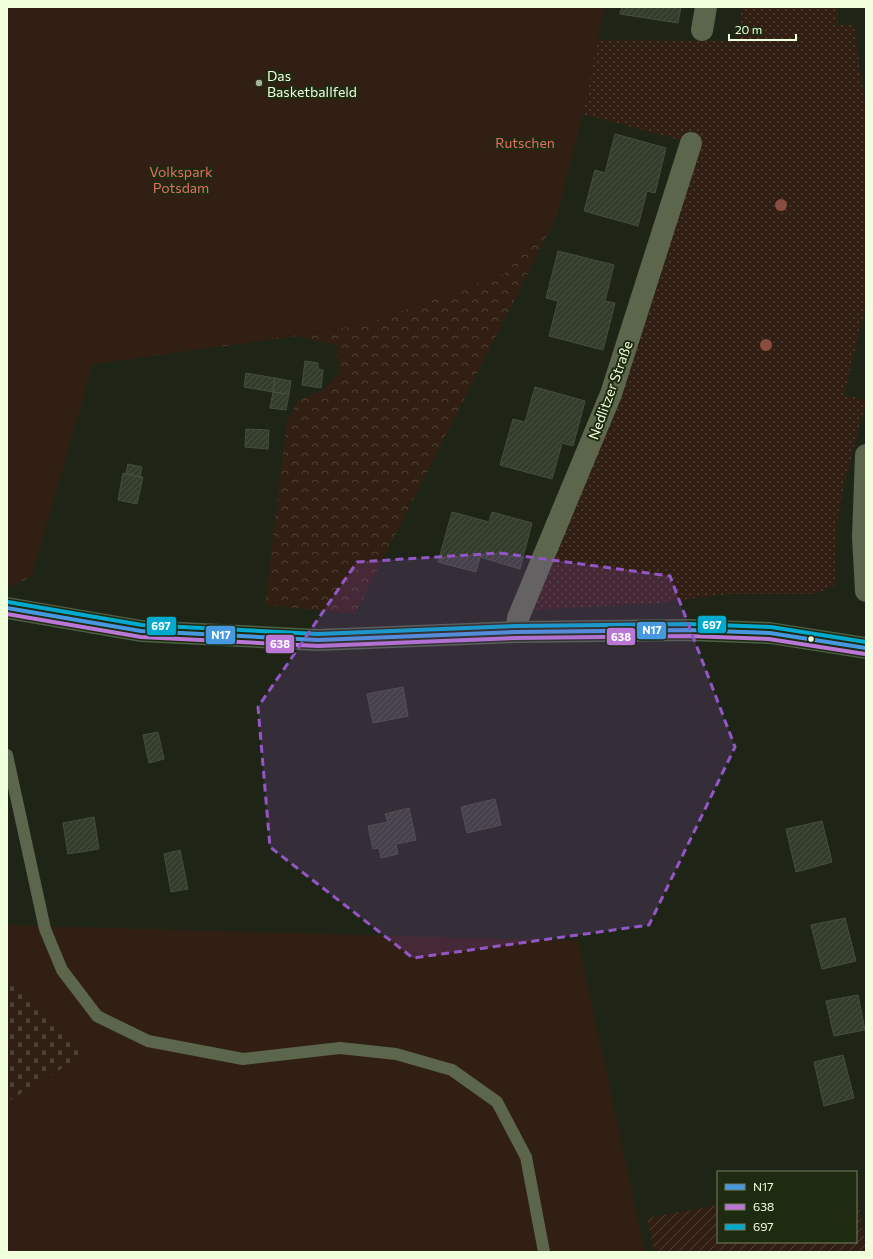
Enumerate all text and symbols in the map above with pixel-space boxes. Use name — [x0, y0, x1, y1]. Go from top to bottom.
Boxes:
scale bar — [729, 16, 796, 42]
text: 20 m — [735, 22, 762, 36]
place label: Das Basketballfeld — [267, 67, 357, 100]
marker: Das Basketballfeld — [254, 78, 264, 88]
park label: Rutschen — [495, 134, 555, 151]
park label: Volkspark Potsdam — [149, 163, 213, 196]
street label: Nedlitzer Straße — [584, 338, 636, 442]
line badge: 697 — [697, 615, 727, 634]
line badge: 697 — [146, 616, 177, 636]
text: 697 — [702, 618, 722, 631]
text: 697 — [151, 619, 171, 632]
line badge: N17 — [636, 621, 667, 640]
text: N17 — [642, 623, 662, 636]
line badge: N17 — [205, 625, 236, 645]
line badge: 638 — [606, 627, 636, 646]
text: N17 — [211, 628, 231, 641]
text: 638 — [611, 630, 631, 643]
line badge: 638 — [265, 634, 295, 654]
unlabelled marker — [806, 634, 816, 644]
text: 638 — [270, 637, 290, 650]
legend — [717, 1171, 857, 1243]
text: N17 — [753, 1179, 774, 1193]
text: 638 — [753, 1199, 774, 1213]
text: 697 — [753, 1219, 774, 1233]

